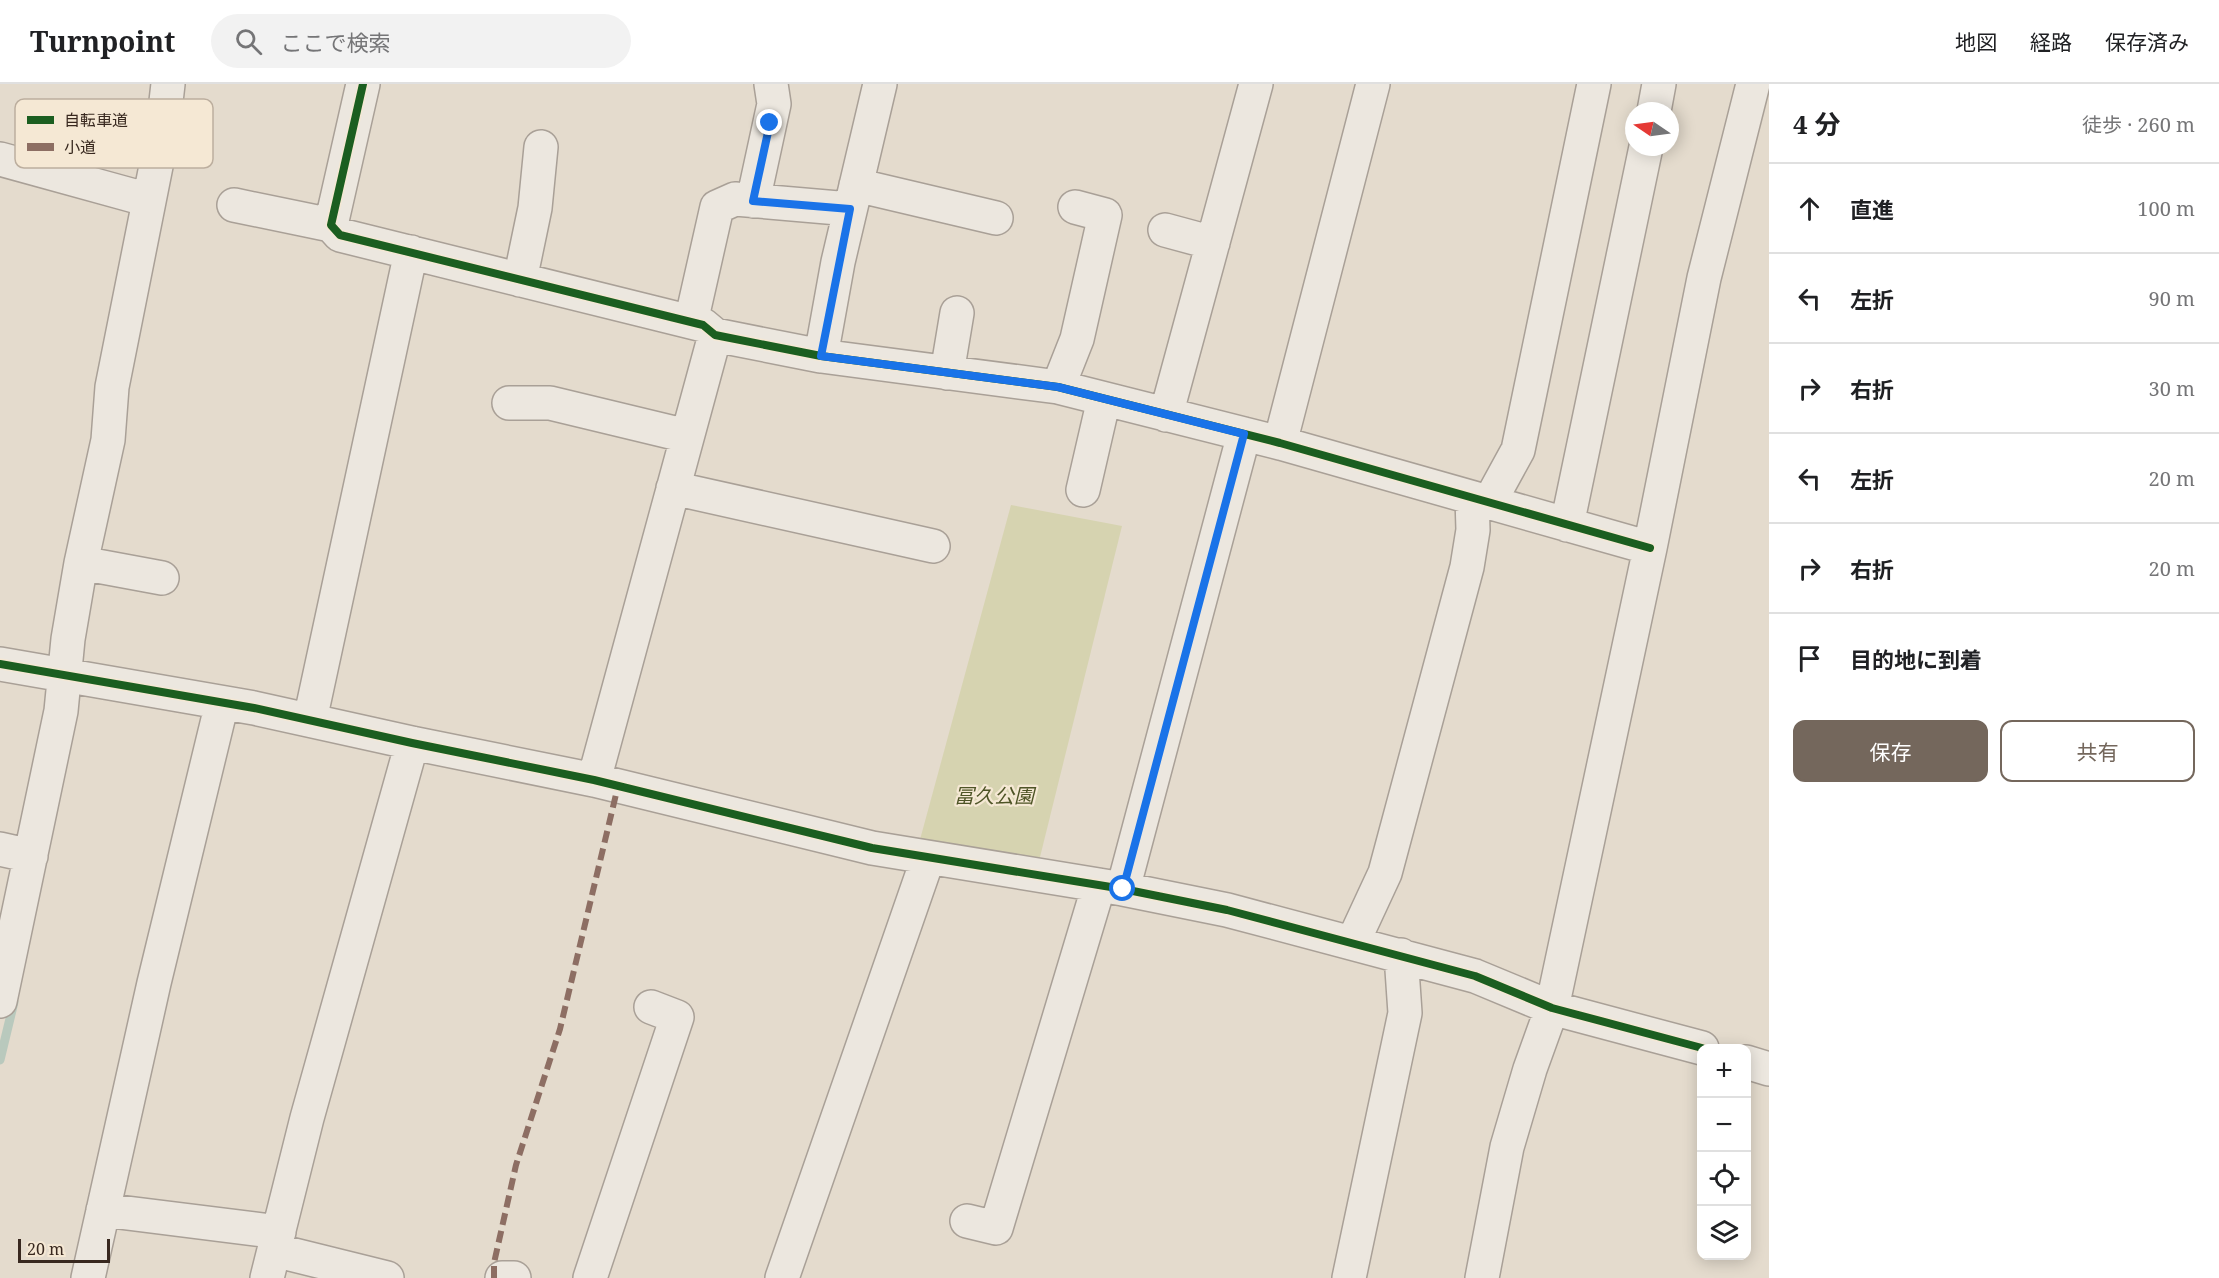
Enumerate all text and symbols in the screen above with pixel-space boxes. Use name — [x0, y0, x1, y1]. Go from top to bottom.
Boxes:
search box — [211, 14, 631, 68]
text: Turnpoint — [30, 22, 175, 60]
icon: search — [232, 25, 265, 58]
text: ここで検索 — [280, 27, 390, 57]
text: 地図 — [1955, 28, 1997, 56]
text: 経路 — [2030, 28, 2072, 56]
text: 保存済み — [2105, 28, 2189, 56]
legend — [15, 99, 213, 168]
north arrow — [1625, 102, 1679, 156]
text: 4 分 — [1793, 106, 1840, 142]
text: 自転車道 — [64, 109, 128, 131]
route end — [756, 109, 782, 135]
text: 徒歩 · 260 m — [2082, 111, 2195, 138]
text: 小道 — [64, 136, 96, 158]
icon: ahead — [1793, 192, 1826, 225]
text: 直進 — [1850, 194, 1894, 224]
text: 100 m — [2137, 195, 2195, 222]
icon: left — [1793, 282, 1826, 315]
text: 左折 — [1850, 284, 1894, 314]
text: 90 m — [2149, 285, 2195, 312]
icon: right — [1793, 372, 1826, 405]
text: 右折 — [1850, 374, 1894, 404]
text: 30 m — [2149, 375, 2195, 402]
icon: left — [1793, 462, 1826, 495]
text: 左折 — [1850, 464, 1894, 494]
text: 20 m — [2149, 465, 2195, 492]
icon: right — [1793, 552, 1826, 585]
text: 右折 — [1850, 554, 1894, 584]
text: 20 m — [2149, 555, 2195, 582]
icon: arrive — [1793, 642, 1826, 675]
text: 目的地に到着 — [1850, 644, 1982, 674]
button: 保存 — [1793, 720, 1988, 782]
button: 共有 — [2000, 720, 2195, 782]
park label: 冨久公園 — [954, 782, 1037, 809]
route start — [1109, 875, 1135, 901]
map controls — [1697, 1044, 1751, 1260]
button: + — [1697, 1044, 1751, 1098]
button: − — [1697, 1098, 1751, 1152]
button: locate — [1697, 1152, 1751, 1206]
button: layers — [1697, 1206, 1751, 1260]
scale bar — [18, 1236, 110, 1264]
text: 20 m — [27, 1238, 64, 1260]

